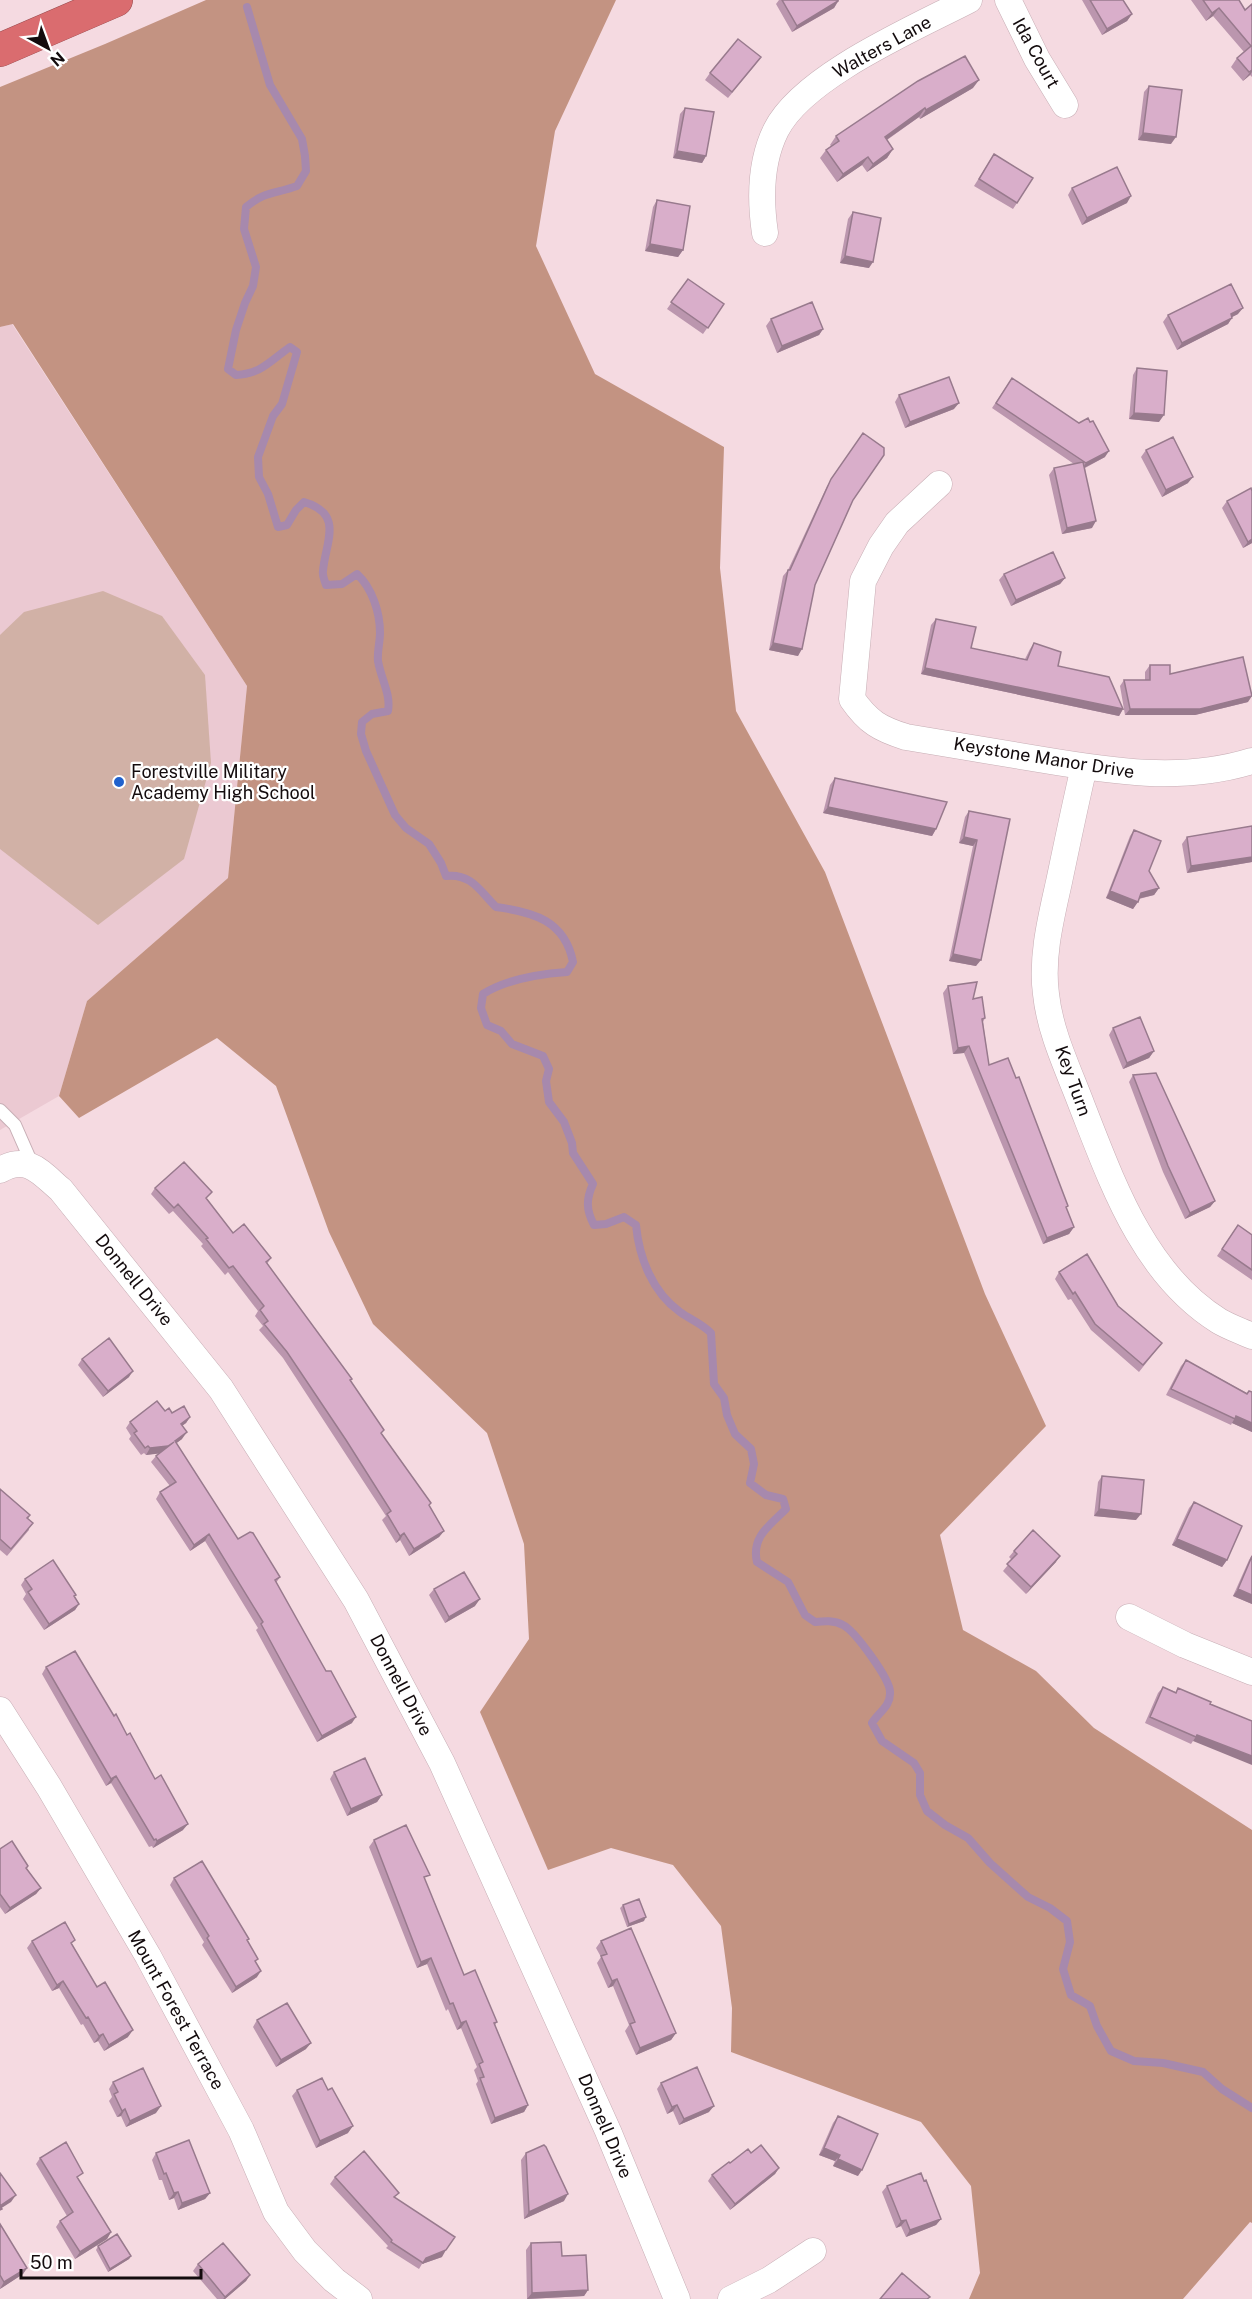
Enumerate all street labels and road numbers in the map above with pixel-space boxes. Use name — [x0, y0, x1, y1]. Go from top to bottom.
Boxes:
street label: Walters Lane — [829, 11, 935, 82]
street label: Ida Court — [1009, 14, 1064, 91]
street label: Keystone Manor Drive — [952, 733, 1136, 782]
street label: Key Turn — [1051, 1043, 1096, 1119]
street label: Donnell Drive — [91, 1230, 178, 1330]
street label: Donnell Drive — [366, 1631, 437, 1739]
street label: Mount Forest Terrace — [124, 1926, 229, 2093]
street label: Donnell Drive — [574, 2070, 637, 2181]

